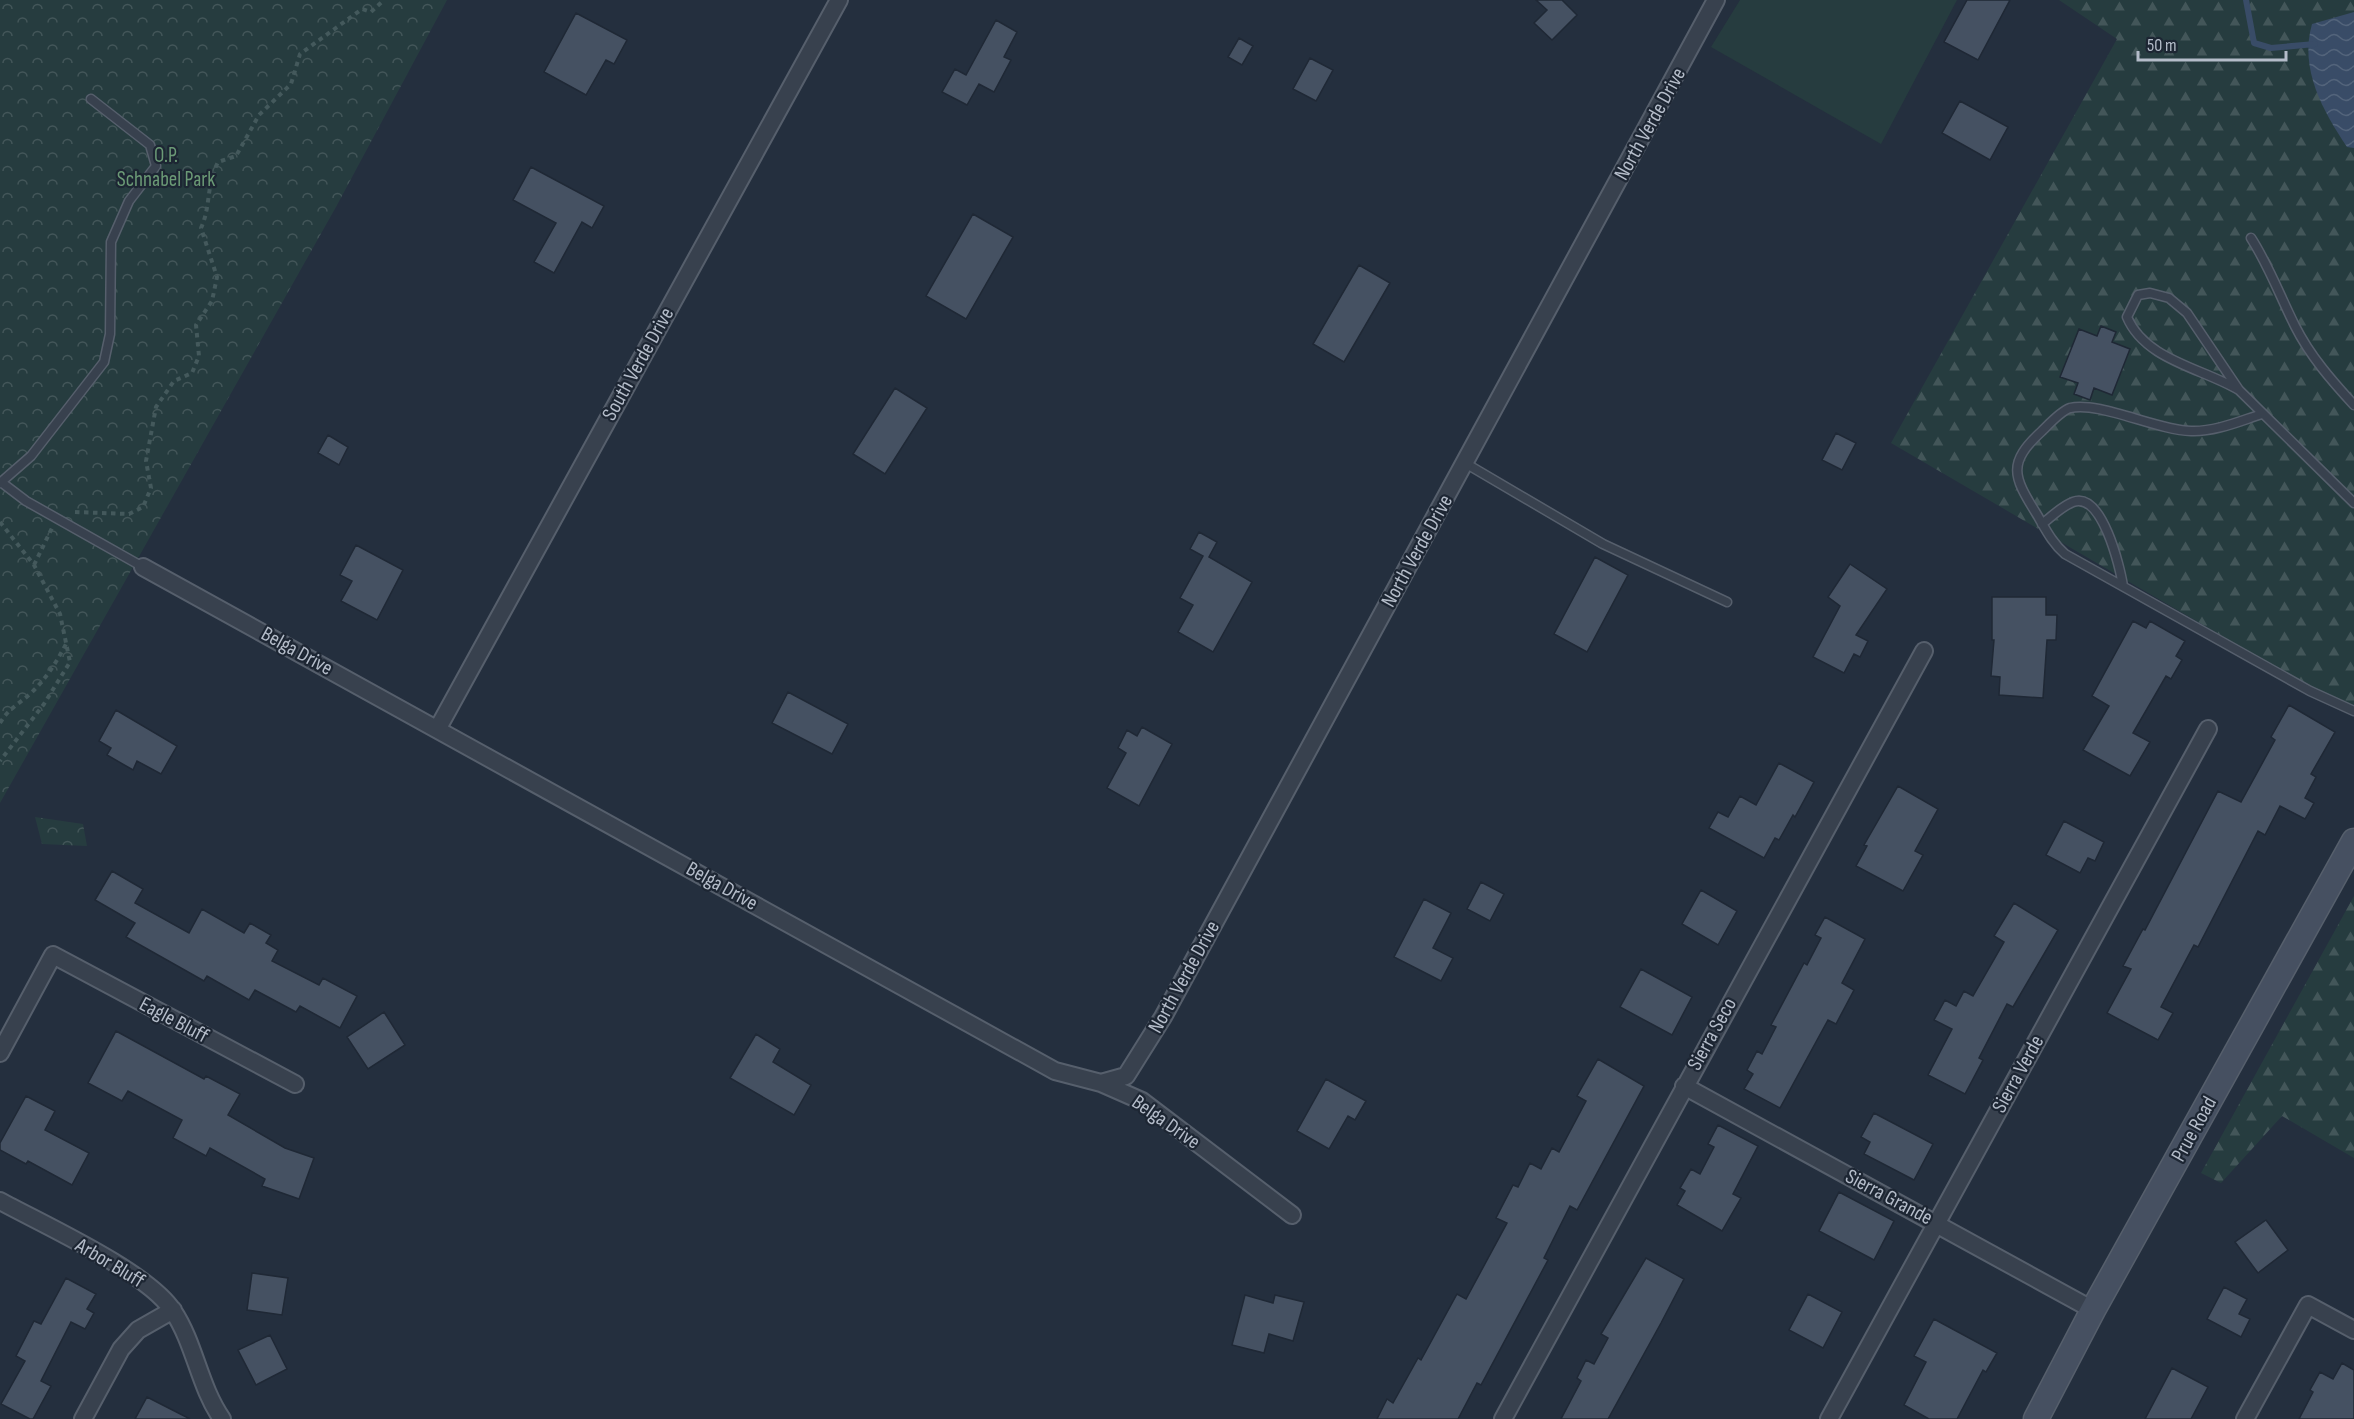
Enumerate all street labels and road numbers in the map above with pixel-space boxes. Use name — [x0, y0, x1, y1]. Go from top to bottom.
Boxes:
street label: North Verde Drive — [1609, 63, 1691, 185]
street label: South Verde Drive — [597, 303, 679, 425]
street label: North Verde Drive — [1376, 490, 1458, 612]
street label: Belga Drive — [257, 621, 337, 681]
street label: Belga Drive — [682, 856, 762, 916]
street label: North Verde Drive — [1143, 916, 1225, 1038]
street label: Eagle Bluff — [135, 991, 214, 1049]
street label: Sierra Seco — [1682, 993, 1742, 1075]
street label: Sierra Verde — [1987, 1031, 2049, 1117]
street label: Belga Drive — [1127, 1089, 1205, 1155]
street label: Prue Road — [2166, 1092, 2222, 1166]
street label: Sierra Grande — [1841, 1164, 1937, 1230]
street label: Arbor Bluff — [70, 1232, 150, 1294]

